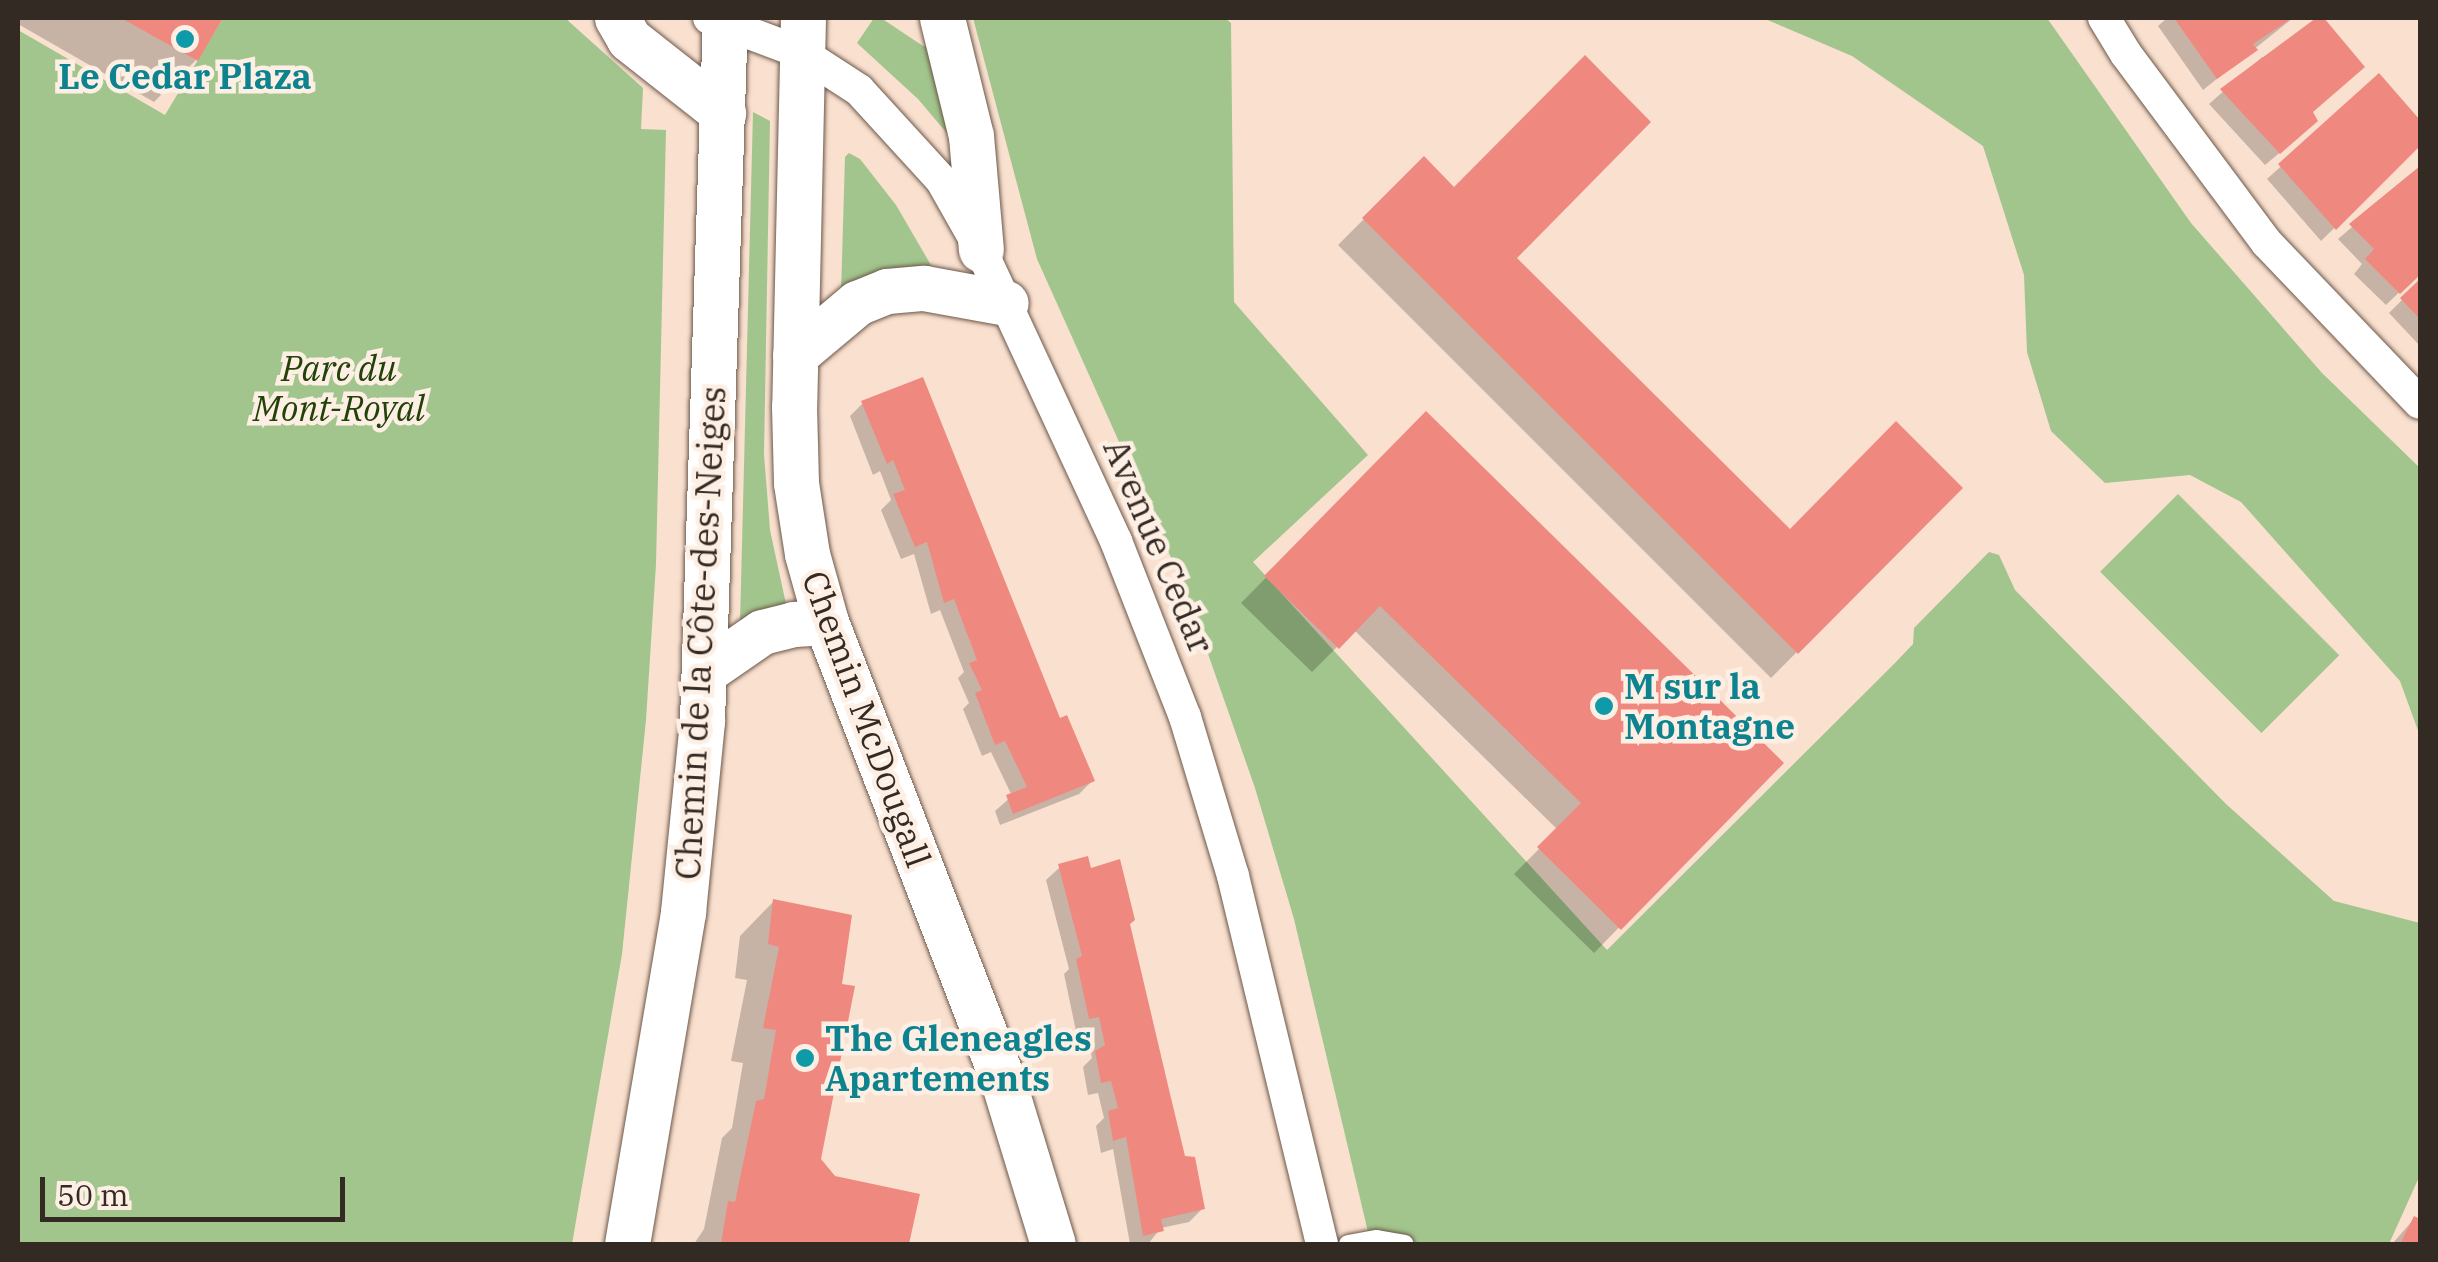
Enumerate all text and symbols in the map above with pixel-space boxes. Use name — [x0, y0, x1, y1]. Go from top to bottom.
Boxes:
marker: Le Cedar Plaza — [174, 28, 196, 50]
place label: Le Cedar Plaza — [58, 55, 312, 97]
park label: Parc du Mont-Royal — [253, 347, 425, 429]
street label: Chemin de la Côte-des-Neiges — [666, 385, 734, 881]
street label: Avenue Cedar — [1095, 433, 1223, 659]
street label: Chemin McDougall — [794, 565, 940, 873]
place label: M sur la Montagne — [1624, 665, 1795, 747]
marker: M sur la Montagne — [1593, 695, 1615, 717]
place label: The Gleneagles Apartements — [825, 1017, 1092, 1099]
marker: The Gleneagles Apartements — [794, 1047, 816, 1069]
scale bar — [45, 1157, 350, 1219]
text: 50 m — [57, 1175, 129, 1214]

